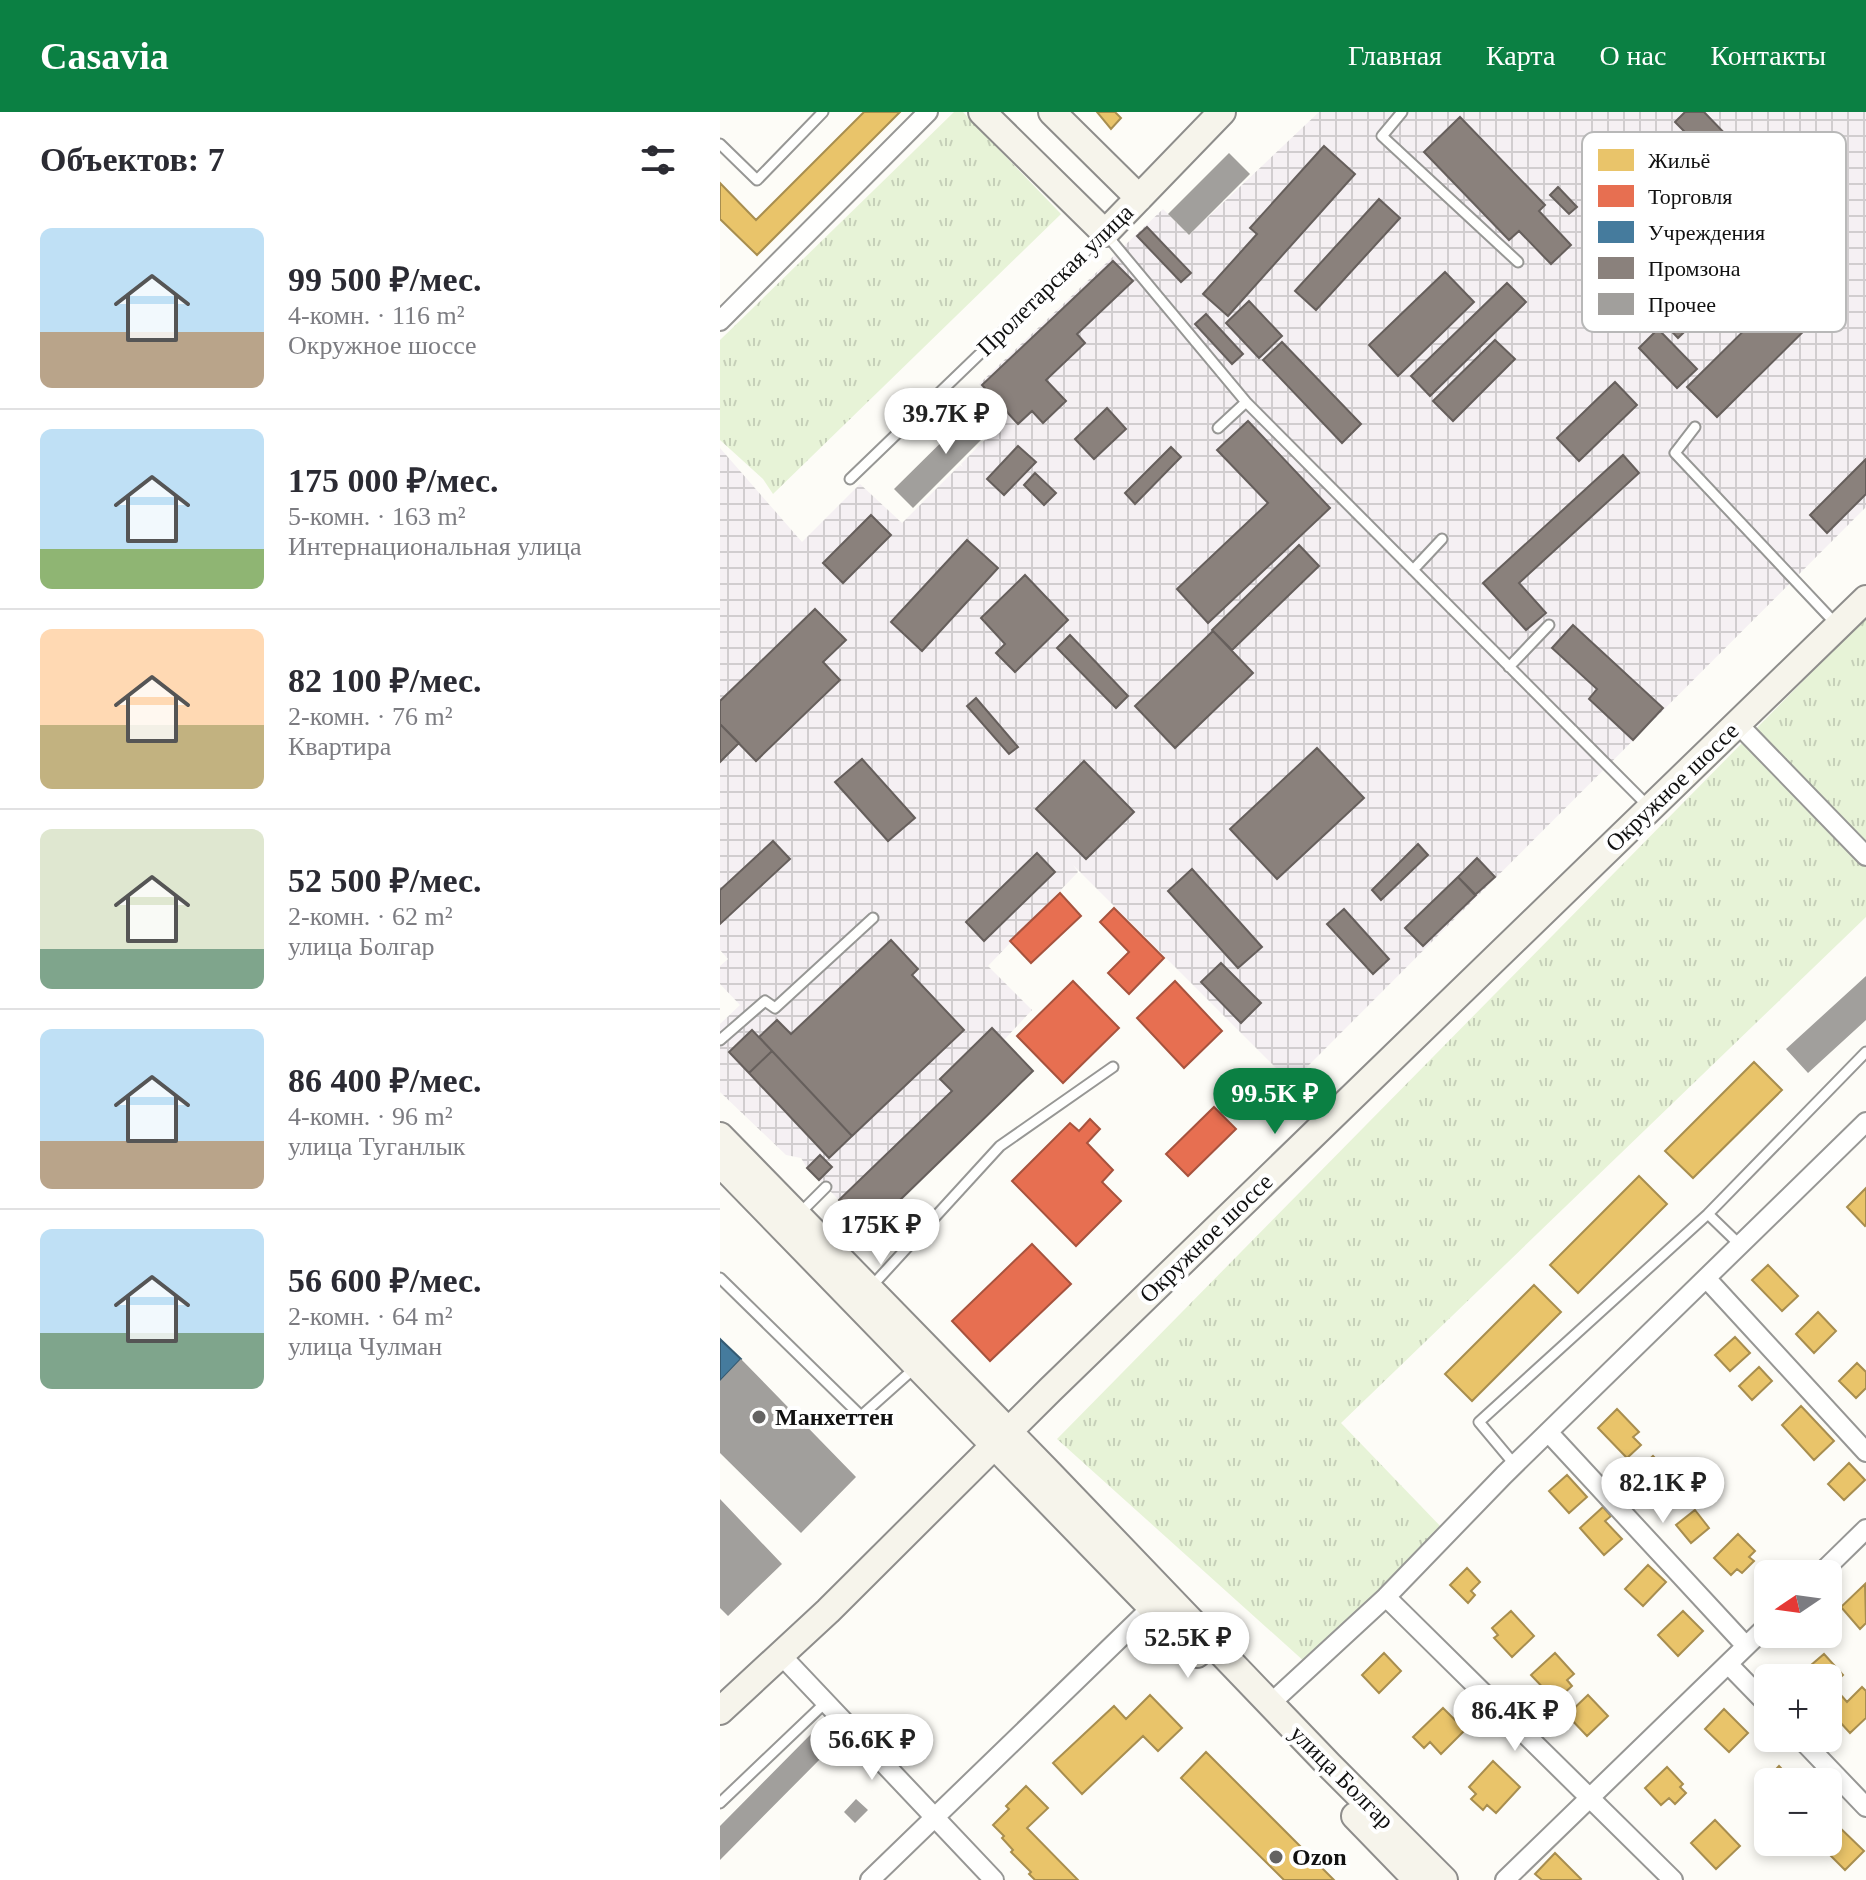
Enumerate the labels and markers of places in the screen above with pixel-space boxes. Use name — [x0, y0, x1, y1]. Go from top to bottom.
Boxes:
pin: 39.7K ₽ — [872, 388, 1020, 456]
pin: 99.5K ₽ — [1201, 1068, 1349, 1136]
pin: 175K ₽ — [816, 1199, 946, 1267]
place label: Манхеттен — [775, 1404, 894, 1430]
marker: Манхеттен — [750, 1408, 768, 1426]
pin: 82.1K ₽ — [1589, 1457, 1737, 1525]
pin: 52.5K ₽ — [1114, 1612, 1262, 1680]
pin: 86.4K ₽ — [1441, 1685, 1589, 1753]
pin: 56.6K ₽ — [798, 1714, 946, 1782]
place label: Ozon — [1292, 1844, 1347, 1870]
marker: Ozon — [1267, 1848, 1285, 1866]

